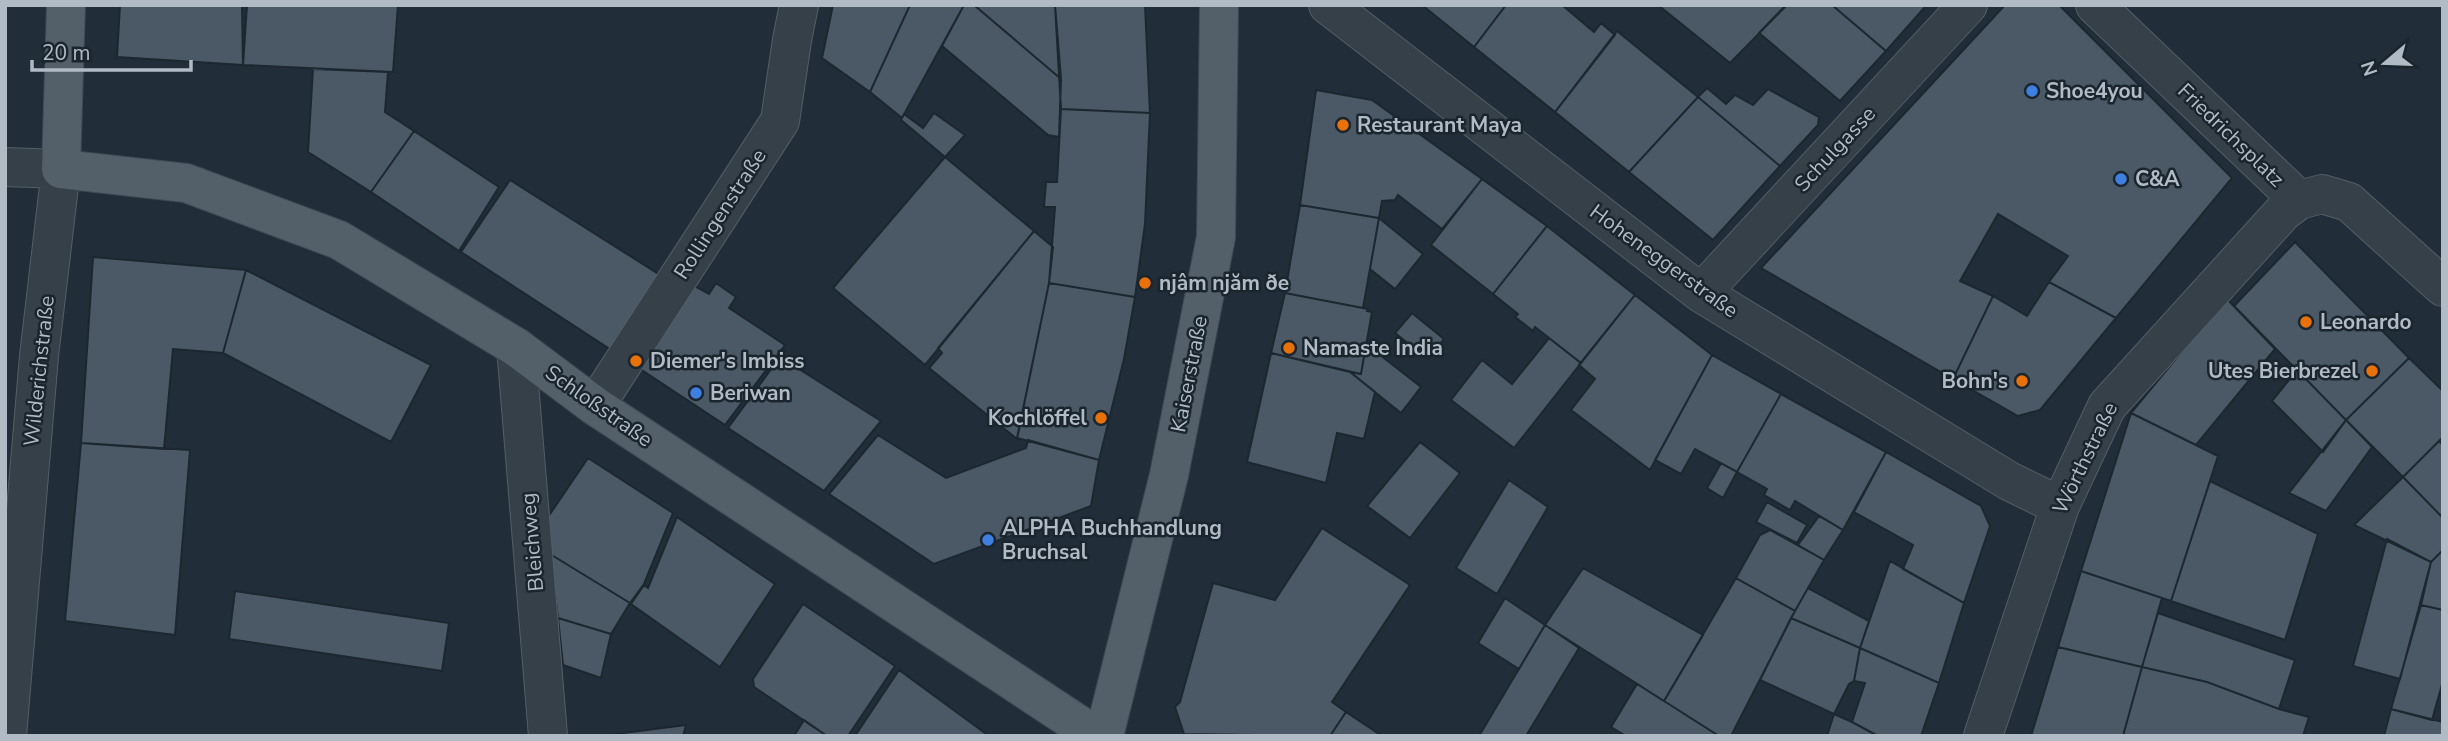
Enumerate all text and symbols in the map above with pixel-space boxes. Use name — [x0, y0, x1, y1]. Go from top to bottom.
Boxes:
scale bar — [32, 28, 191, 72]
north arrow — [2350, 28, 2420, 98]
text: 20 m — [42, 39, 91, 67]
text: N — [2355, 57, 2384, 79]
place label: Shoe4you — [2046, 77, 2143, 105]
street label: Friedrichsplatz — [2172, 77, 2291, 193]
marker: Shoe4you — [2024, 83, 2040, 99]
street label: Schulgasse — [1788, 100, 1882, 198]
place label: Restaurant Maya — [1357, 111, 1522, 139]
marker: Restaurant Maya — [1335, 117, 1351, 133]
street label: Rollingenstraße — [667, 143, 773, 285]
place label: C&A — [2135, 165, 2180, 193]
marker: C&A — [2113, 171, 2129, 187]
street label: Hoheneggerstraße — [1584, 198, 1744, 324]
place label: njâm njăm ðe — [1159, 269, 1289, 297]
marker: njâm njăm ðe — [1137, 275, 1153, 291]
street label: Wilderichstraße — [17, 294, 61, 448]
place label: Leonardo — [2320, 308, 2412, 336]
street label: Kaiserstraße — [1164, 314, 1214, 434]
marker: Leonardo — [2298, 314, 2314, 330]
place label: Namaste India — [1303, 334, 1443, 362]
marker: Namaste India — [1281, 340, 1297, 356]
place label: Diemer's Imbiss — [650, 347, 805, 375]
marker: Diemer's Imbiss — [628, 353, 644, 369]
place label: Utes Bierbrezel — [2208, 357, 2358, 385]
street label: Schloßstraße — [540, 359, 658, 453]
marker: Utes Bierbrezel — [2364, 363, 2380, 379]
place label: Bohn's — [1942, 367, 2008, 395]
marker: Bohn's — [2014, 373, 2030, 389]
place label: Beriwan — [710, 379, 791, 407]
marker: Beriwan — [688, 385, 704, 401]
street label: Wörthstraße — [2046, 398, 2124, 518]
place label: Kochlöffel — [988, 404, 1087, 432]
marker: Kochlöffel — [1093, 410, 1109, 426]
street label: Bleichweg — [514, 492, 550, 592]
place label: ALPHA Buchhandlung Bruchsal — [1002, 514, 1222, 566]
marker: ALPHA Buchhandlung Bruchsal — [980, 532, 996, 548]

